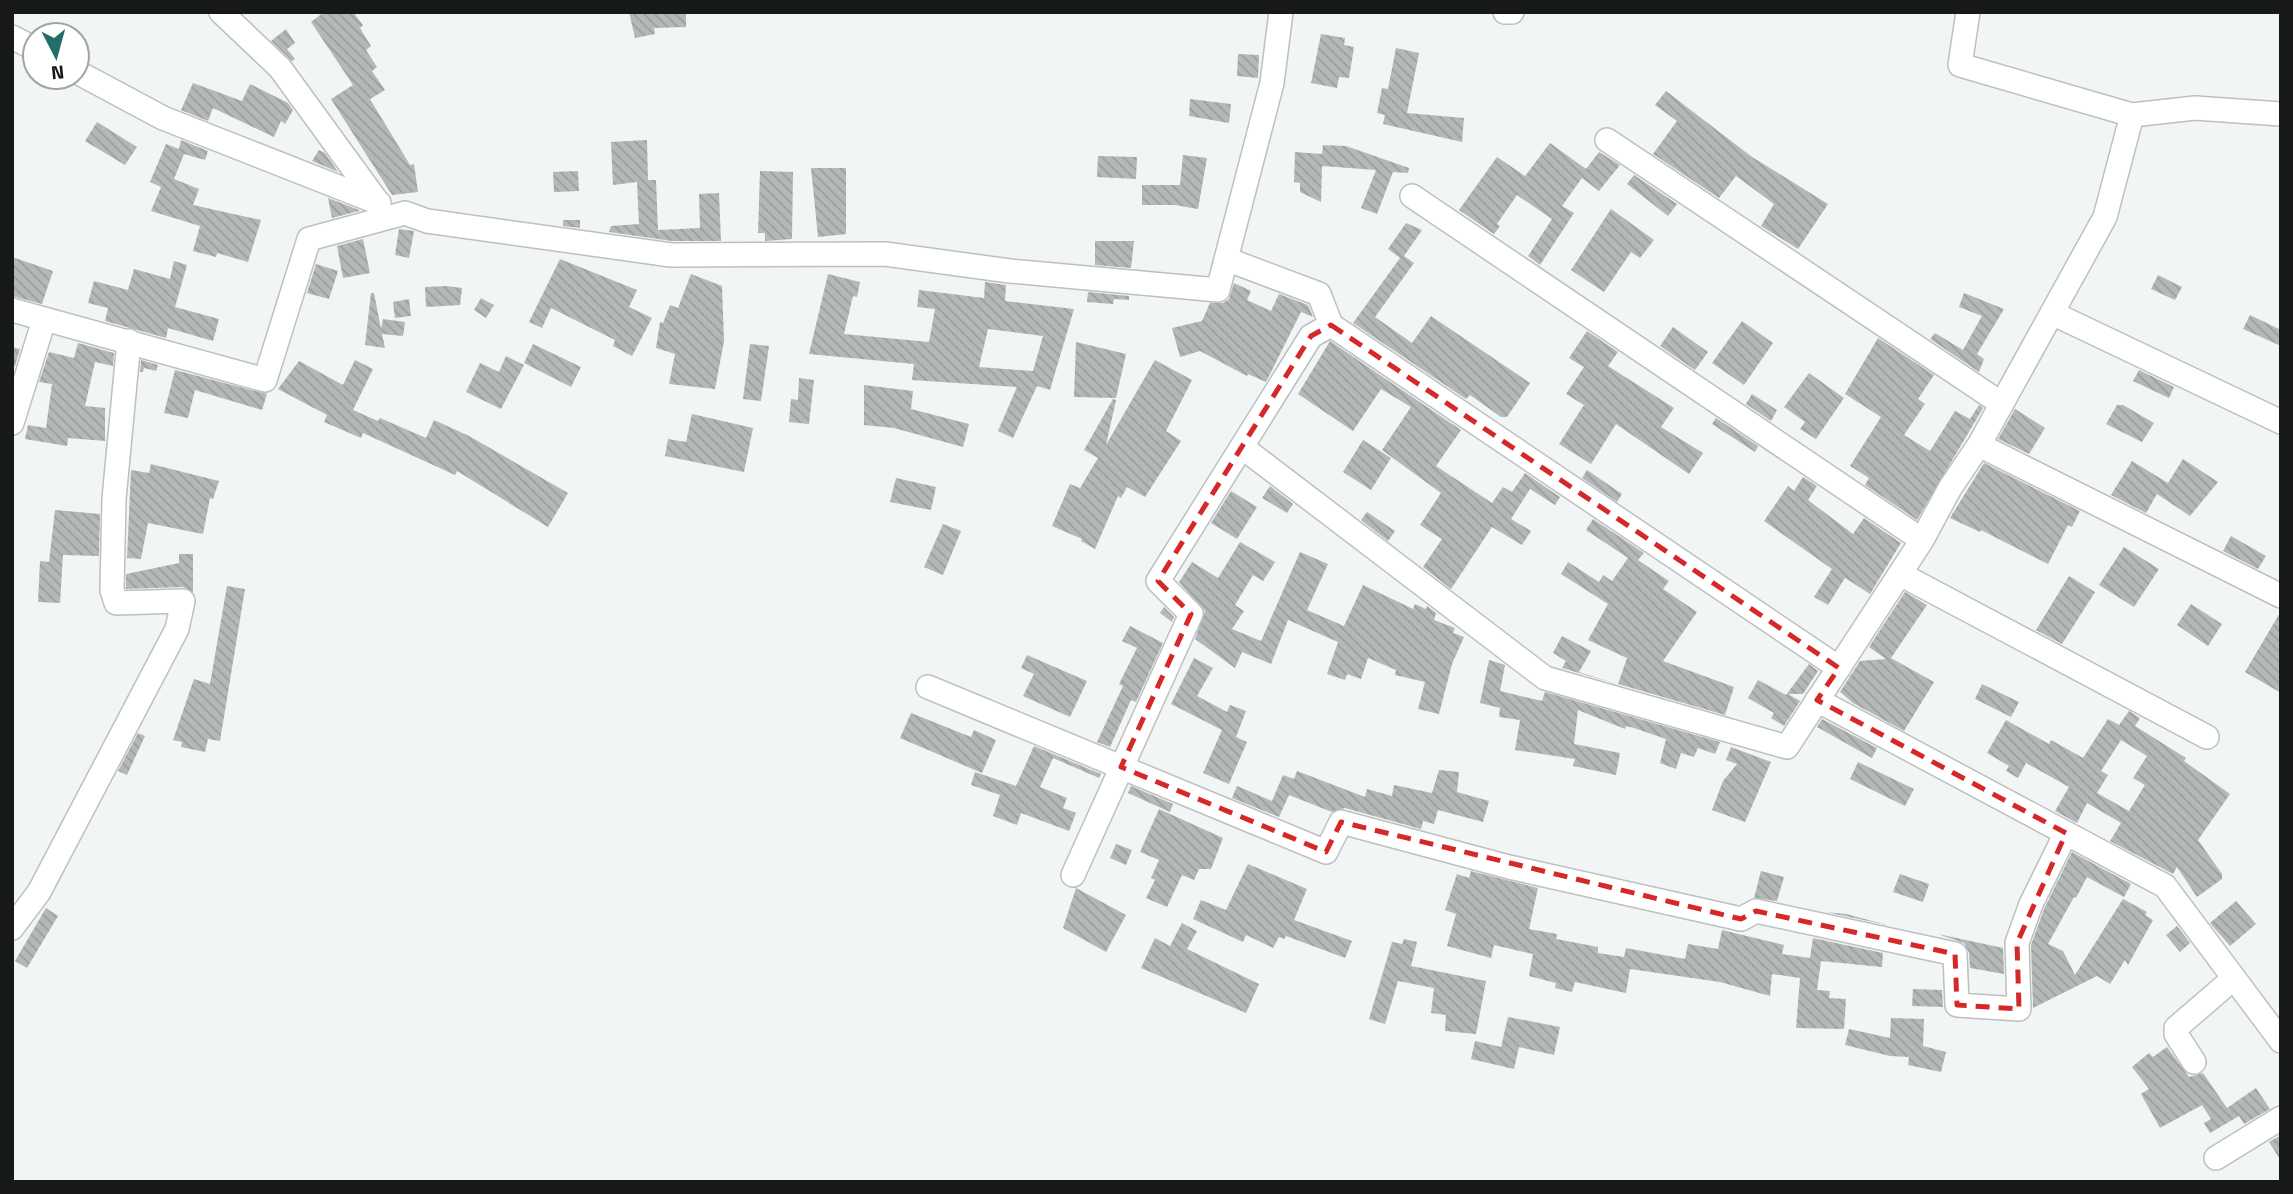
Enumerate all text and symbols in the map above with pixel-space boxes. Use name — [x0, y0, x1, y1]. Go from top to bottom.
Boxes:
north arrow — [21, 21, 91, 91]
text: N — [50, 58, 66, 89]

